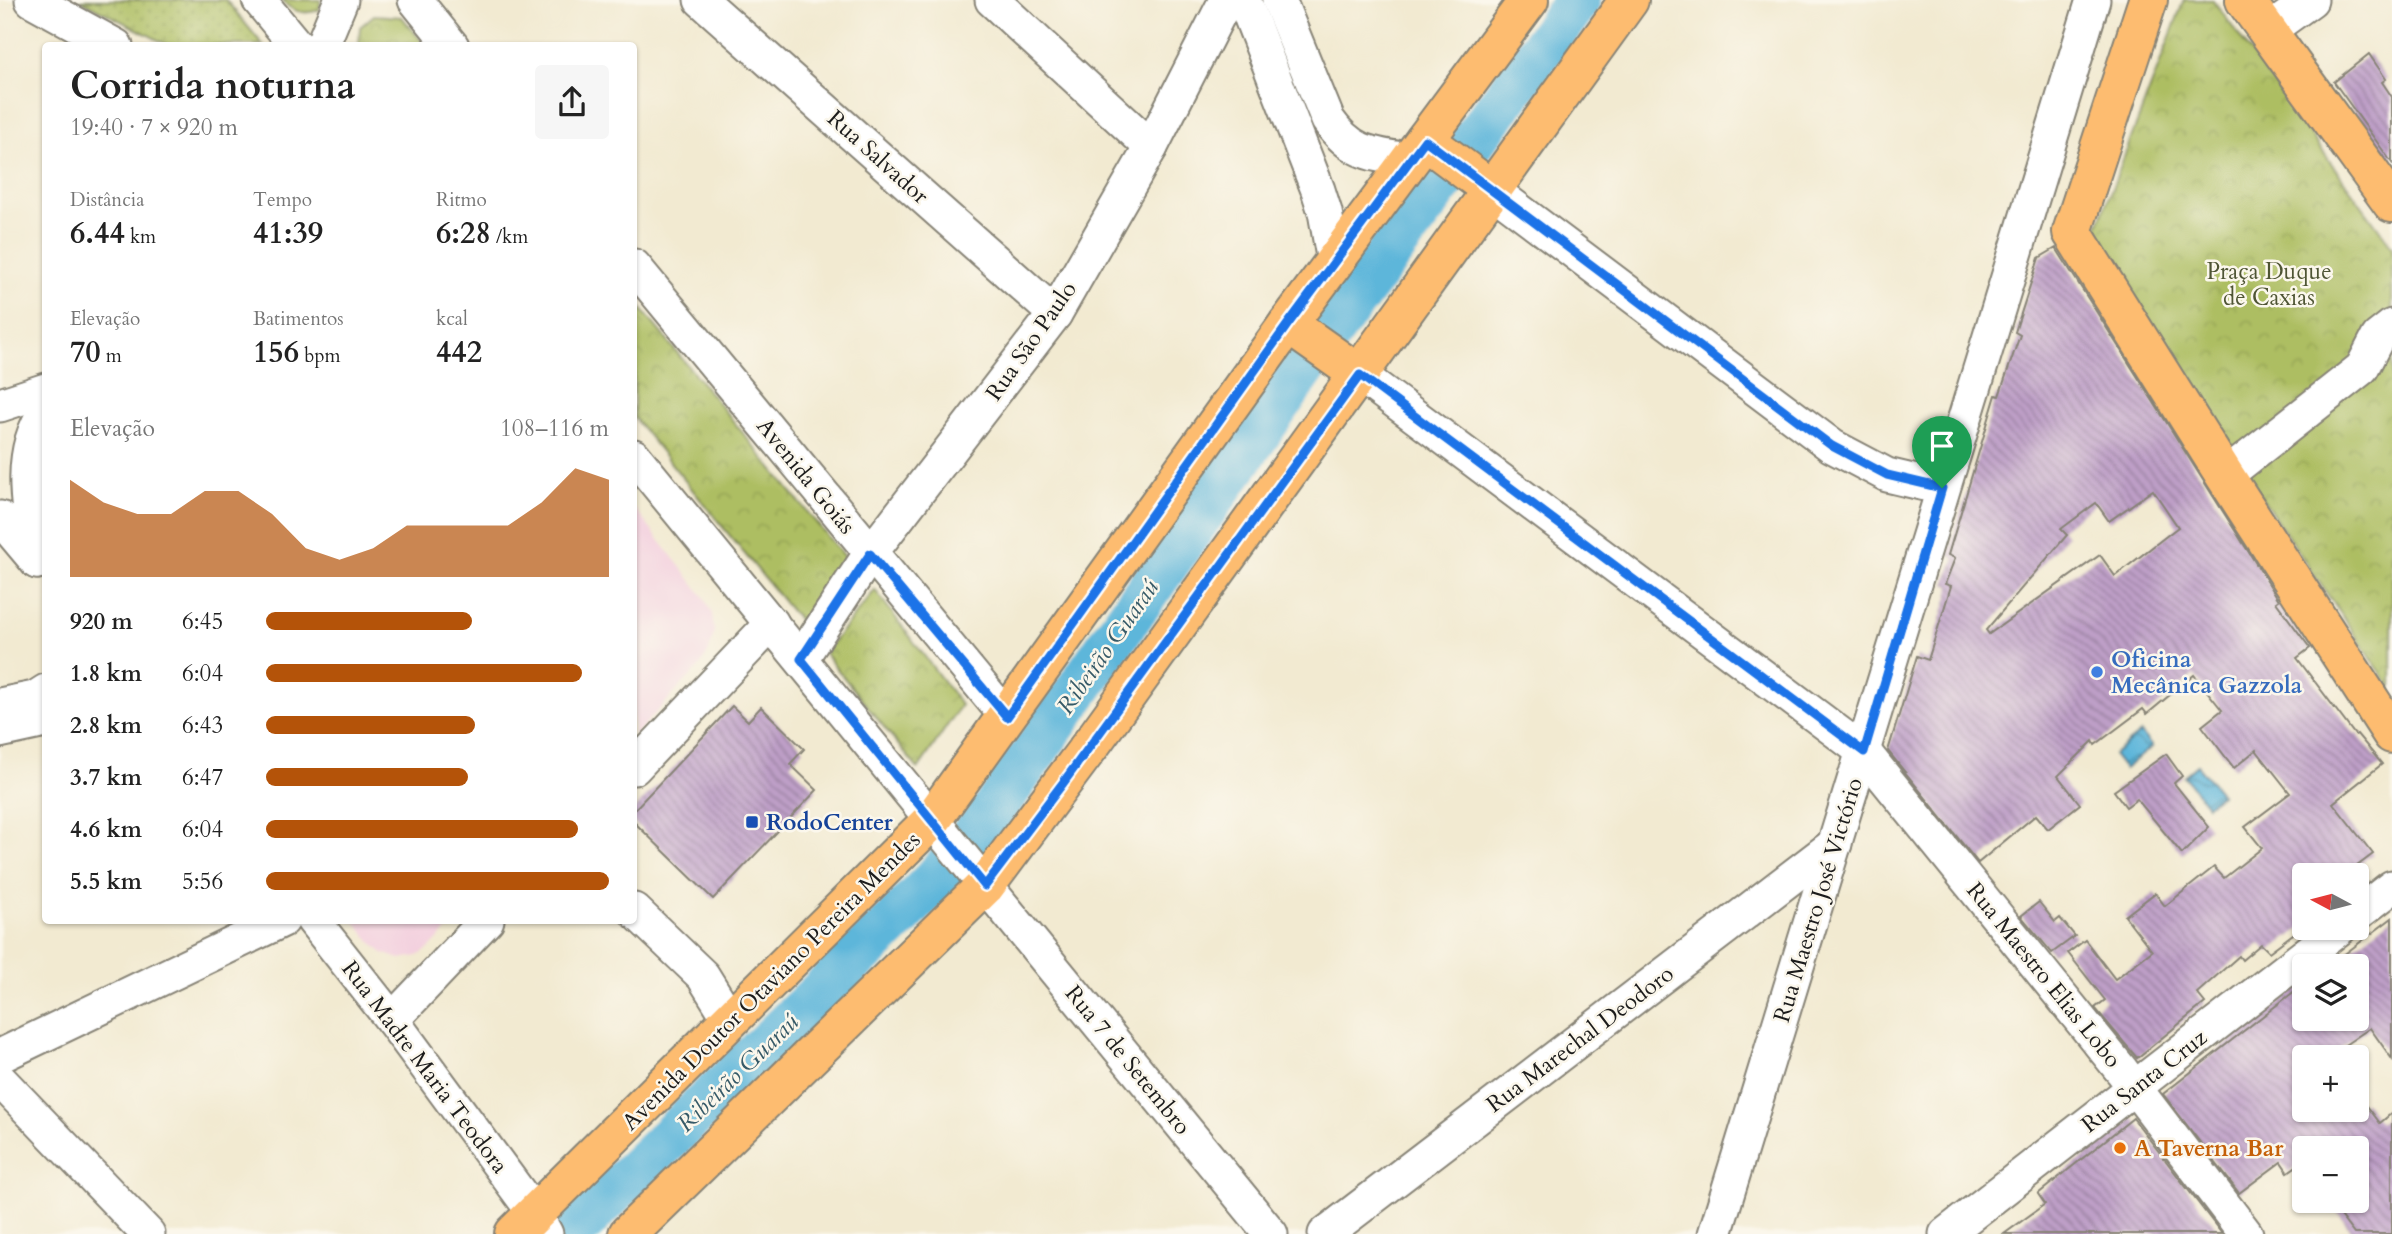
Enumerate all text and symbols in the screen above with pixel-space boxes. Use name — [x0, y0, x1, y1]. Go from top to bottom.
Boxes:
text: Corrida noturna — [70, 60, 356, 112]
button: share — [535, 65, 609, 139]
street label: Rua Salvador — [821, 103, 936, 211]
text: 19:40 · 7 × 920 m — [70, 112, 238, 143]
text: Distância — [70, 187, 144, 213]
text: Tempo — [253, 187, 312, 213]
text: Ritmo — [436, 187, 487, 213]
text: 6.44 — [70, 213, 125, 254]
text: 41:39 — [253, 213, 323, 254]
text: 6:28 — [436, 213, 491, 254]
text: km — [125, 224, 156, 250]
text: /km — [491, 224, 528, 250]
park label: Praça Duque de Caxias — [2206, 256, 2332, 313]
street label: Rua São Paulo — [978, 275, 1084, 407]
text: Elevação — [70, 306, 140, 332]
text: Batimentos — [253, 306, 344, 332]
text: kcal — [436, 306, 468, 332]
text: 70 — [70, 332, 101, 373]
text: 156 — [253, 332, 299, 373]
text: 442 — [436, 332, 482, 373]
text: m — [101, 343, 122, 369]
text: bpm — [299, 343, 341, 369]
street label: Avenida Goiás — [750, 411, 862, 541]
text: Elevação — [70, 413, 155, 444]
text: 108–116 m — [500, 413, 609, 444]
pin — [1912, 416, 1972, 488]
icon: arrive — [1923, 427, 1961, 465]
water label: Ribeirão Guaraú — [1049, 573, 1167, 721]
text: 920 m — [70, 606, 133, 637]
text: 6:45 — [182, 606, 223, 637]
place label: Oficina Mecânica Gazzola — [2111, 644, 2303, 701]
text: 1.8 km — [70, 658, 142, 689]
text: 6:04 — [182, 658, 223, 689]
marker: Oficina Mecânica Gazzola — [2089, 664, 2105, 680]
text: 2.8 km — [70, 710, 142, 741]
text: 6:43 — [182, 710, 223, 741]
text: 3.7 km — [70, 762, 142, 793]
text: 6:47 — [182, 762, 223, 793]
street label: Rua Maestro José Victório — [1766, 774, 1870, 1026]
place label: RodoCenter — [766, 807, 893, 838]
text: 4.6 km — [70, 814, 142, 845]
text: 6:04 — [182, 814, 223, 845]
marker: RodoCenter — [744, 814, 760, 830]
street label: Avenida Doutor Otaviano Pereira Mendes — [615, 825, 927, 1137]
north arrow — [2292, 863, 2370, 940]
map controls — [2292, 863, 2369, 1213]
text: 5.5 km — [70, 866, 142, 897]
text: 5:56 — [182, 866, 223, 897]
street label: Rua Maestro Elias Lobo — [1960, 876, 2128, 1074]
street label: Rua Madre Maria Teodora — [335, 954, 515, 1180]
button: layers — [2292, 954, 2369, 1031]
street label: Rua Marechal Deodoro — [1480, 958, 1680, 1120]
street label: Rua 7 de Setembro — [1058, 979, 1198, 1141]
water label: Ribeirão Guaraú — [670, 1006, 806, 1140]
street label: Rua Santa Cruz — [2075, 1022, 2213, 1140]
button: + — [2292, 1045, 2369, 1122]
place label: A Taverna Bar — [2134, 1133, 2284, 1164]
button: − — [2292, 1136, 2369, 1213]
marker: A Taverna Bar — [2112, 1140, 2128, 1156]

